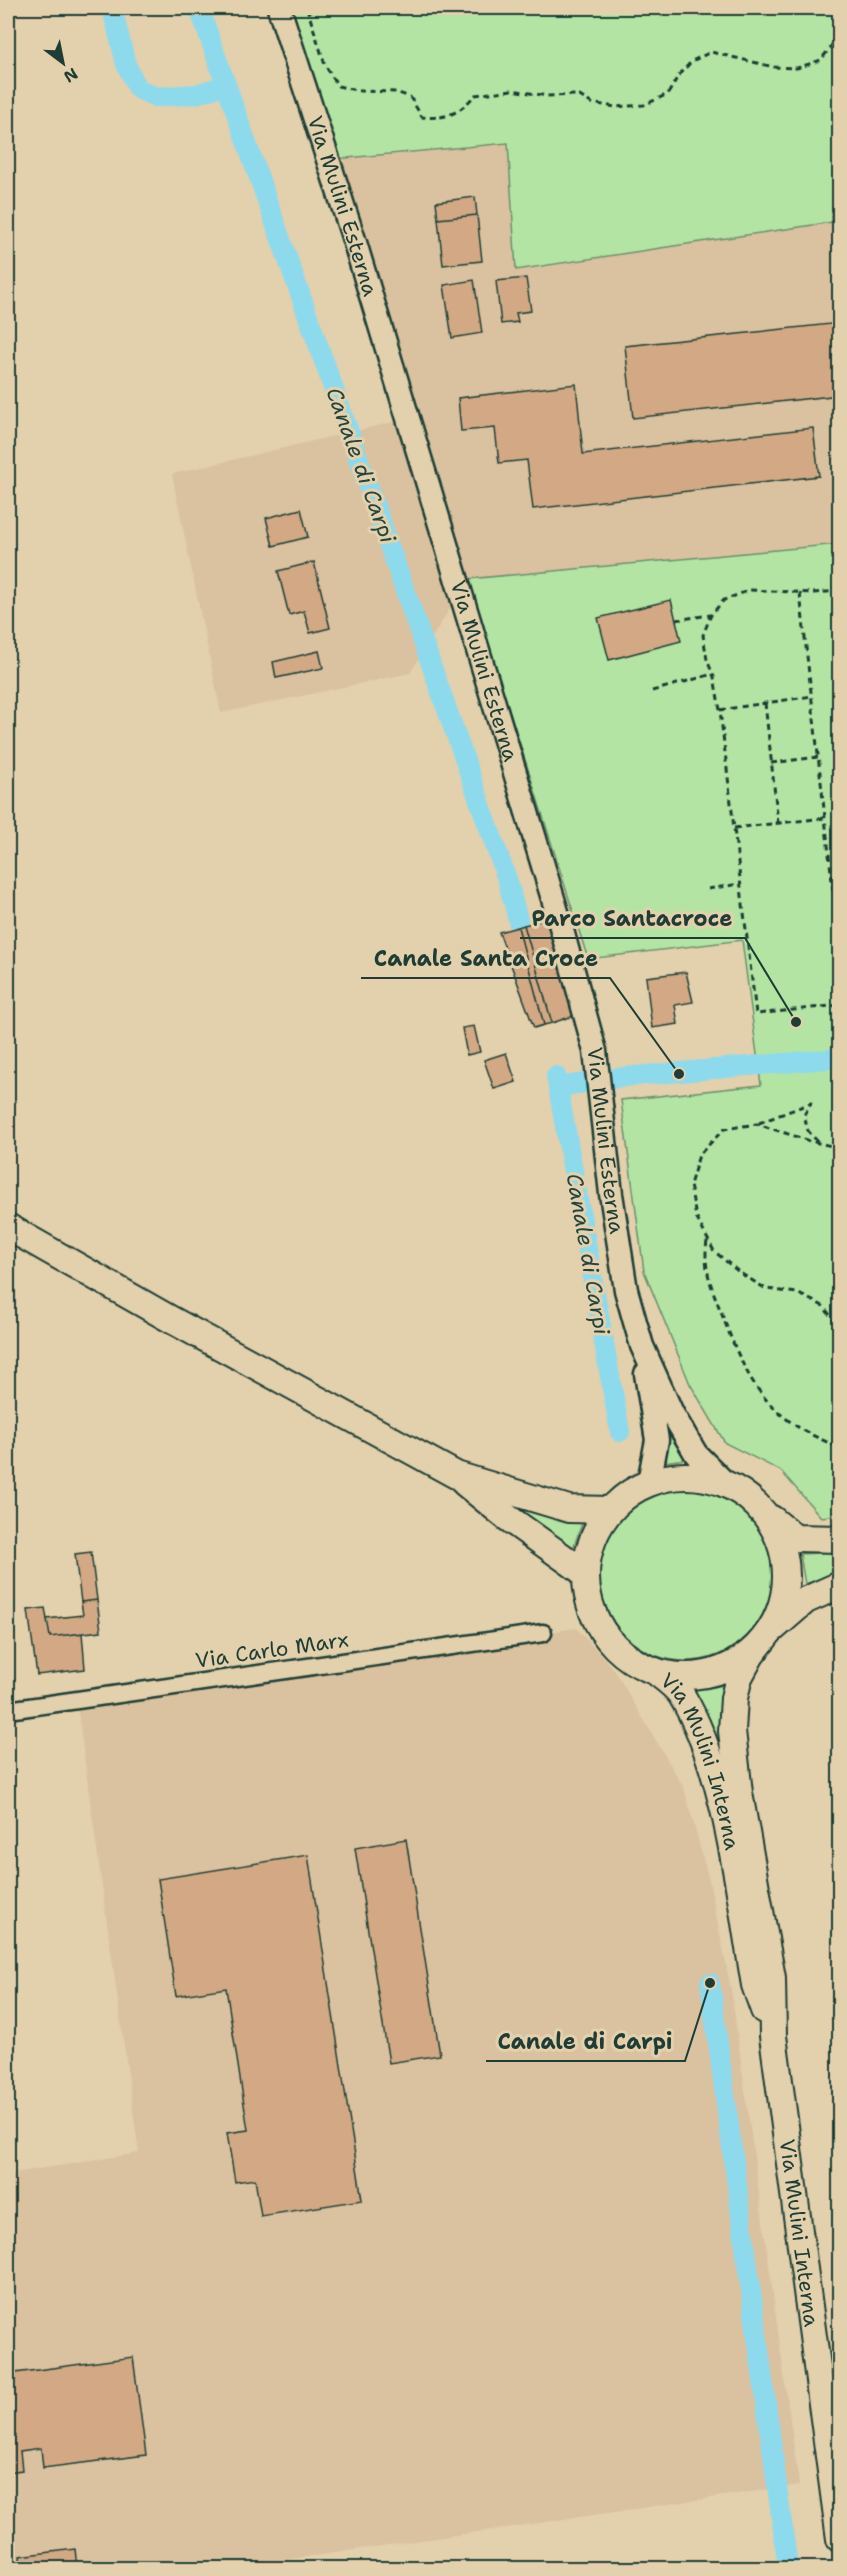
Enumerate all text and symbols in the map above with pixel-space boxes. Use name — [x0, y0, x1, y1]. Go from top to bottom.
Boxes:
north arrow — [33, 33, 93, 93]
text: N — [60, 63, 82, 88]
street label: Via Mulini Esterna — [301, 112, 384, 300]
water label: Canale di Carpi — [319, 383, 403, 547]
street label: Via Mulini Esterna — [444, 577, 525, 765]
callout: Parco Santacroce — [520, 898, 745, 938]
text: Parco Santacroce — [531, 904, 733, 933]
callout: Canale Santa Croce — [361, 938, 610, 978]
text: Canale Santa Croce — [374, 944, 598, 973]
street label: Via Mulini Esterna — [581, 1046, 631, 1236]
water label: Canale di Carpi — [560, 1171, 617, 1338]
street label: Via Carlo Marx — [194, 1625, 350, 1675]
street label: Via Mulini Interna — [655, 1667, 746, 1852]
callout: Canale di Carpi — [486, 2021, 685, 2061]
text: Canale di Carpi — [497, 2027, 673, 2056]
street label: Via Mulini Interna — [773, 2138, 826, 2328]

